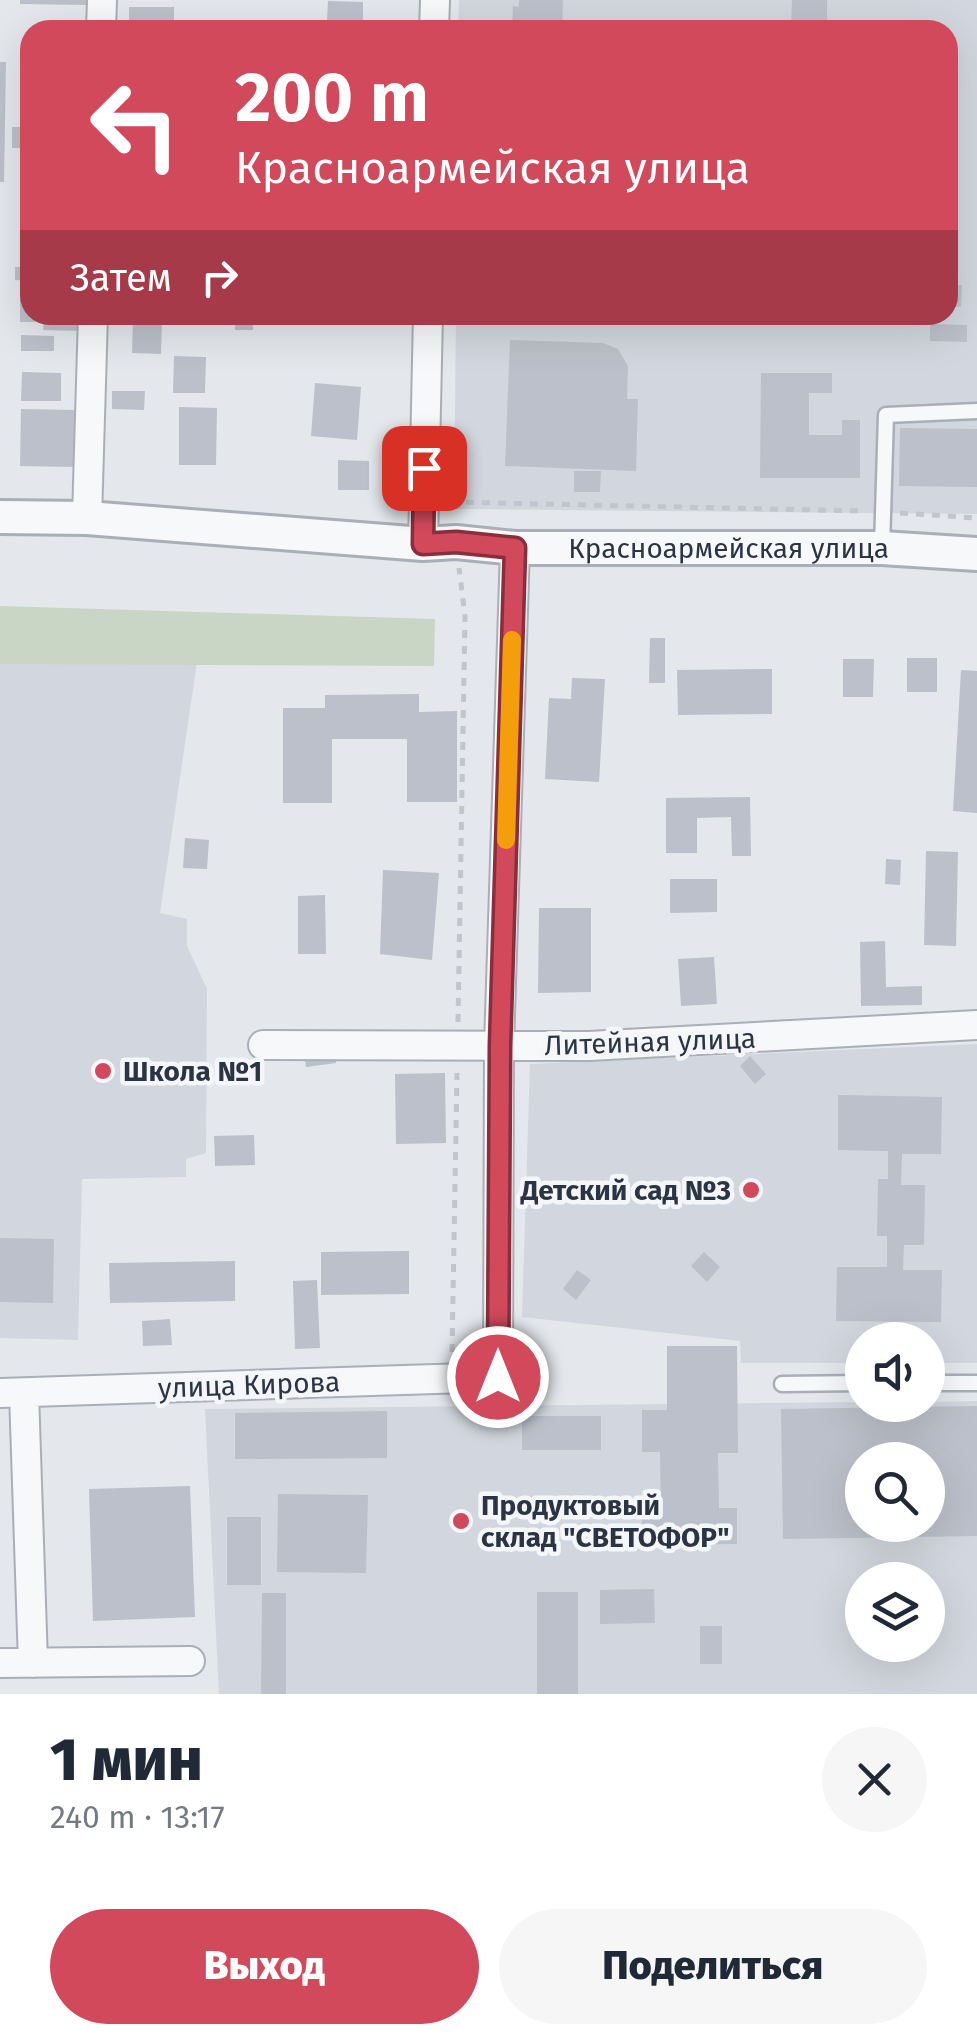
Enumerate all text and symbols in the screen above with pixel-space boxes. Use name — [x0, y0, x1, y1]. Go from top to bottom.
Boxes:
text: 200 m — [235, 56, 429, 140]
icon: left — [70, 60, 200, 190]
text: Красноармейская улица — [235, 141, 750, 195]
icon: right — [192, 250, 247, 305]
text: Затем — [70, 255, 172, 301]
pin — [382, 426, 467, 511]
icon: arrive — [397, 441, 452, 496]
street label: Красноармейская улица — [568, 532, 889, 565]
street label: Литейная улица — [544, 1022, 756, 1062]
place label: Школа №1 — [123, 1055, 262, 1088]
marker: Школа №1 — [92, 1060, 114, 1082]
place label: Детский сад №3 — [520, 1174, 731, 1207]
marker: Детский сад №3 — [740, 1179, 762, 1201]
map controls — [845, 1322, 945, 1662]
button: sound — [845, 1322, 945, 1422]
position arrow — [446, 1325, 550, 1429]
street label: улица Кирова — [157, 1365, 341, 1405]
button: search — [845, 1442, 945, 1542]
place label: Продуктовый склад "СВЕТОФОР" — [481, 1489, 729, 1554]
marker: Продуктовый склад "СВЕТОФОР" — [450, 1510, 472, 1532]
button: layers — [845, 1562, 945, 1662]
text: 1 мин — [50, 1724, 203, 1796]
button: close — [822, 1727, 927, 1832]
text: 240 m · 13:17 — [50, 1798, 225, 1836]
button: Выход — [50, 1909, 479, 2024]
button: Поделиться — [499, 1909, 927, 2024]

